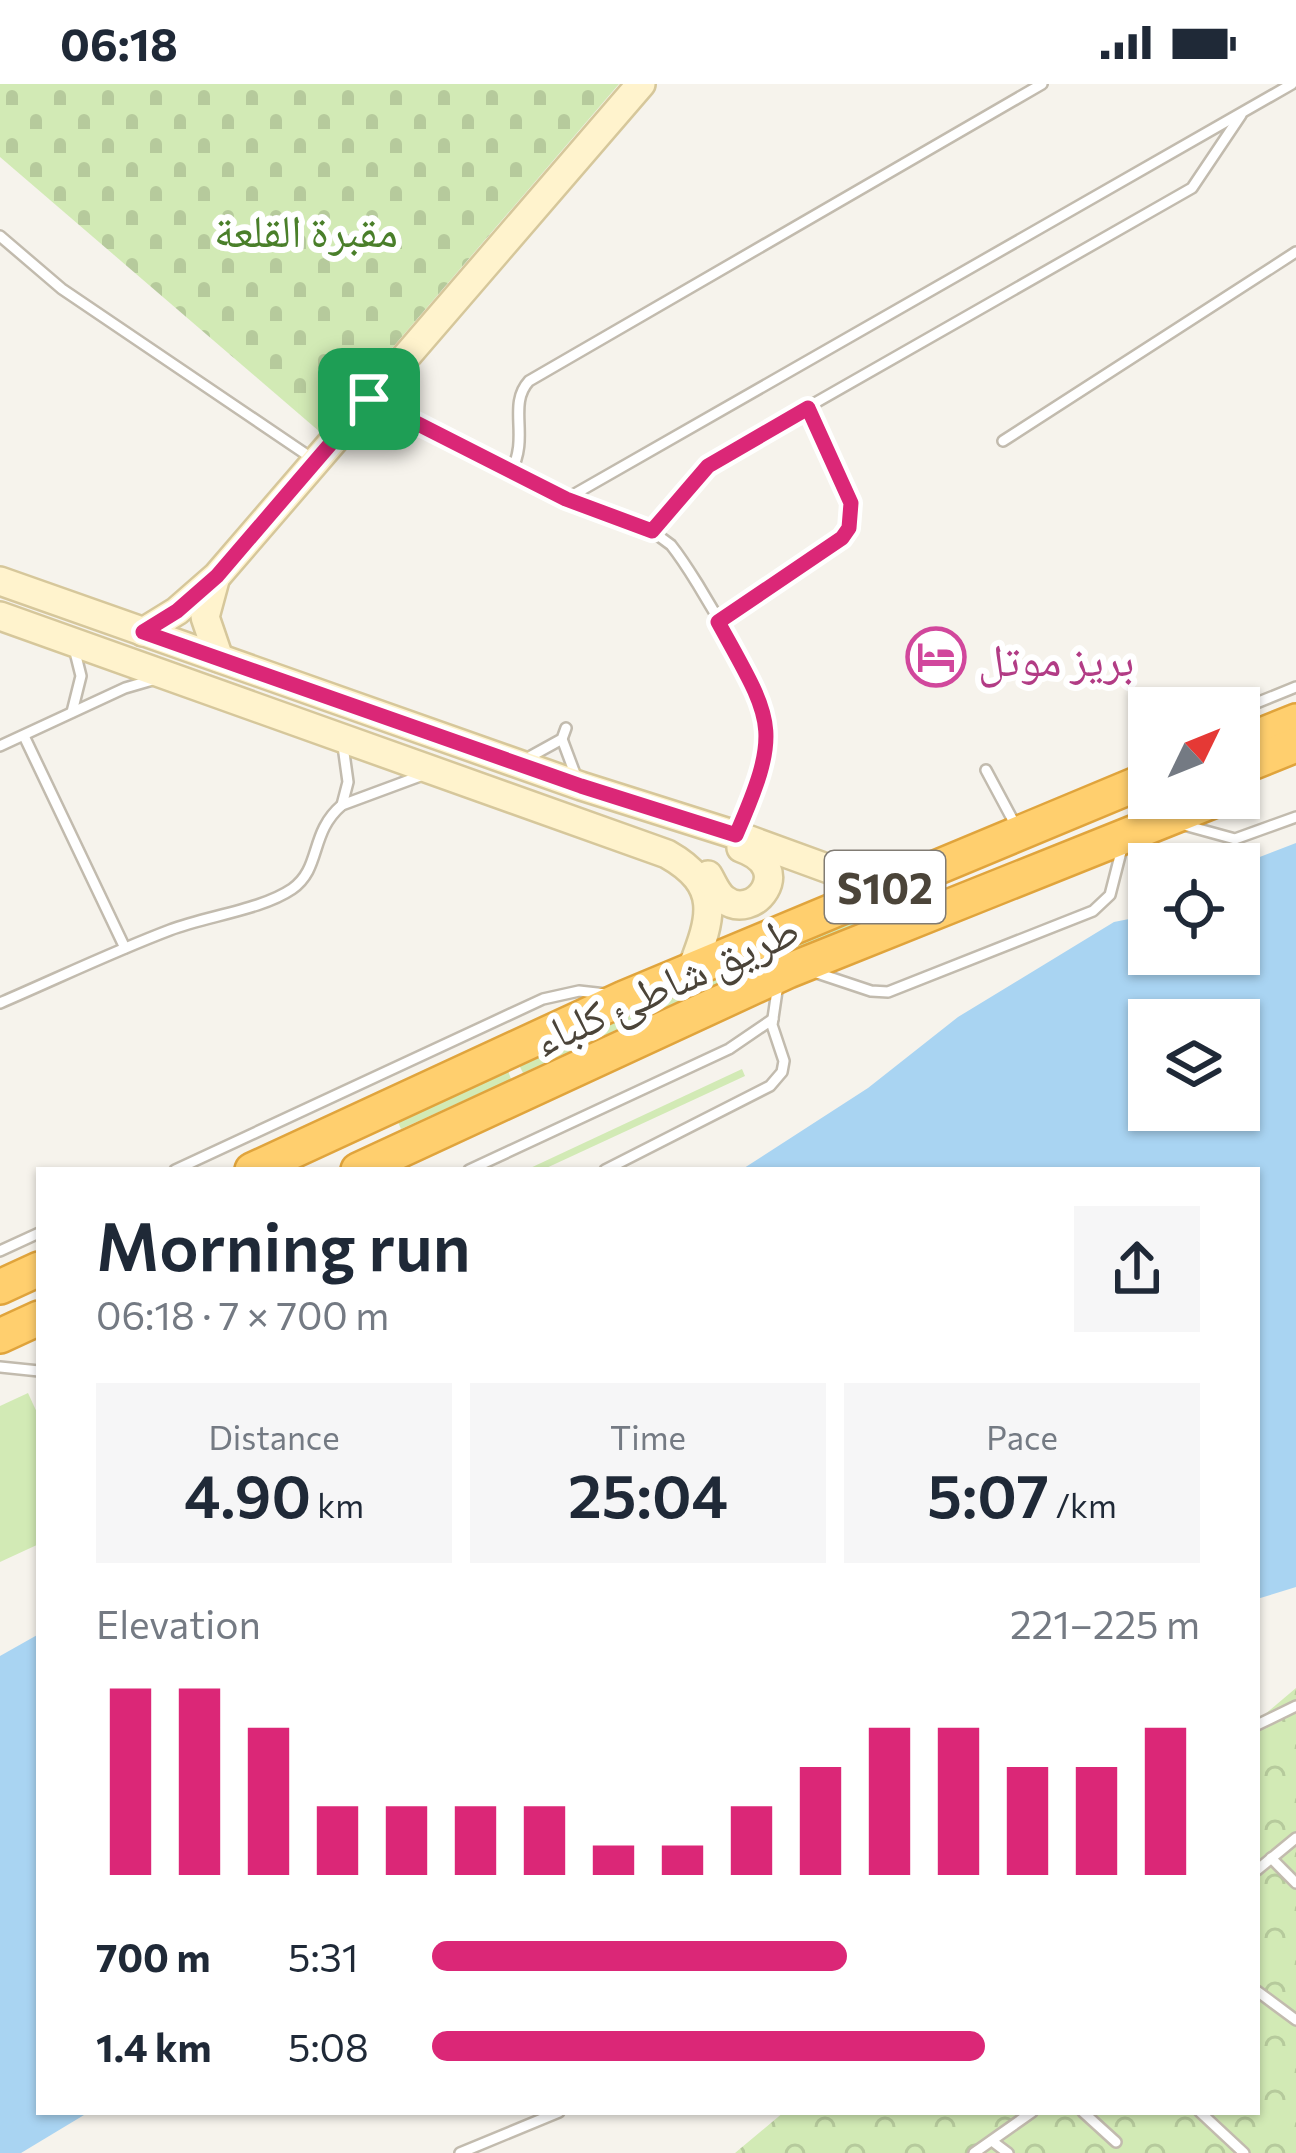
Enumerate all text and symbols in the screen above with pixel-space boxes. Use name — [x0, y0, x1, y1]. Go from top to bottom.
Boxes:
text: 06:18 — [60, 15, 178, 70]
park label: مقبرة القلعة — [214, 201, 398, 256]
pin — [318, 348, 420, 450]
icon: arrive — [336, 366, 402, 432]
hotel icon: بريز موتل — [905, 626, 967, 688]
place label: بريز موتل — [978, 630, 1134, 688]
north arrow — [1128, 687, 1260, 819]
map controls — [1128, 687, 1260, 1131]
button: locate — [1128, 843, 1260, 975]
road number: S102 — [825, 851, 945, 923]
street label: طريق شاطئ كلباء — [524, 899, 808, 1068]
button: layers — [1128, 999, 1260, 1131]
text: Morning run — [96, 1204, 471, 1285]
button: share — [1074, 1206, 1200, 1332]
text: 06:18 · 7 × 700 m — [96, 1290, 389, 1338]
text: Distance — [208, 1416, 340, 1457]
text: Time — [610, 1416, 686, 1457]
text: Pace — [986, 1416, 1058, 1457]
text: 4.90 — [184, 1457, 311, 1530]
text: 25:04 — [568, 1457, 728, 1530]
text: 5:07 — [927, 1457, 1049, 1530]
text: km — [311, 1484, 364, 1525]
text: /km — [1049, 1484, 1117, 1525]
text: Elevation — [96, 1599, 261, 1647]
text: 221–225 m — [1010, 1599, 1200, 1647]
text: 700 m — [96, 1932, 211, 1980]
text: 5:31 — [288, 1932, 359, 1980]
text: 1.4 km — [96, 2022, 211, 2070]
text: 5:08 — [288, 2022, 369, 2070]

